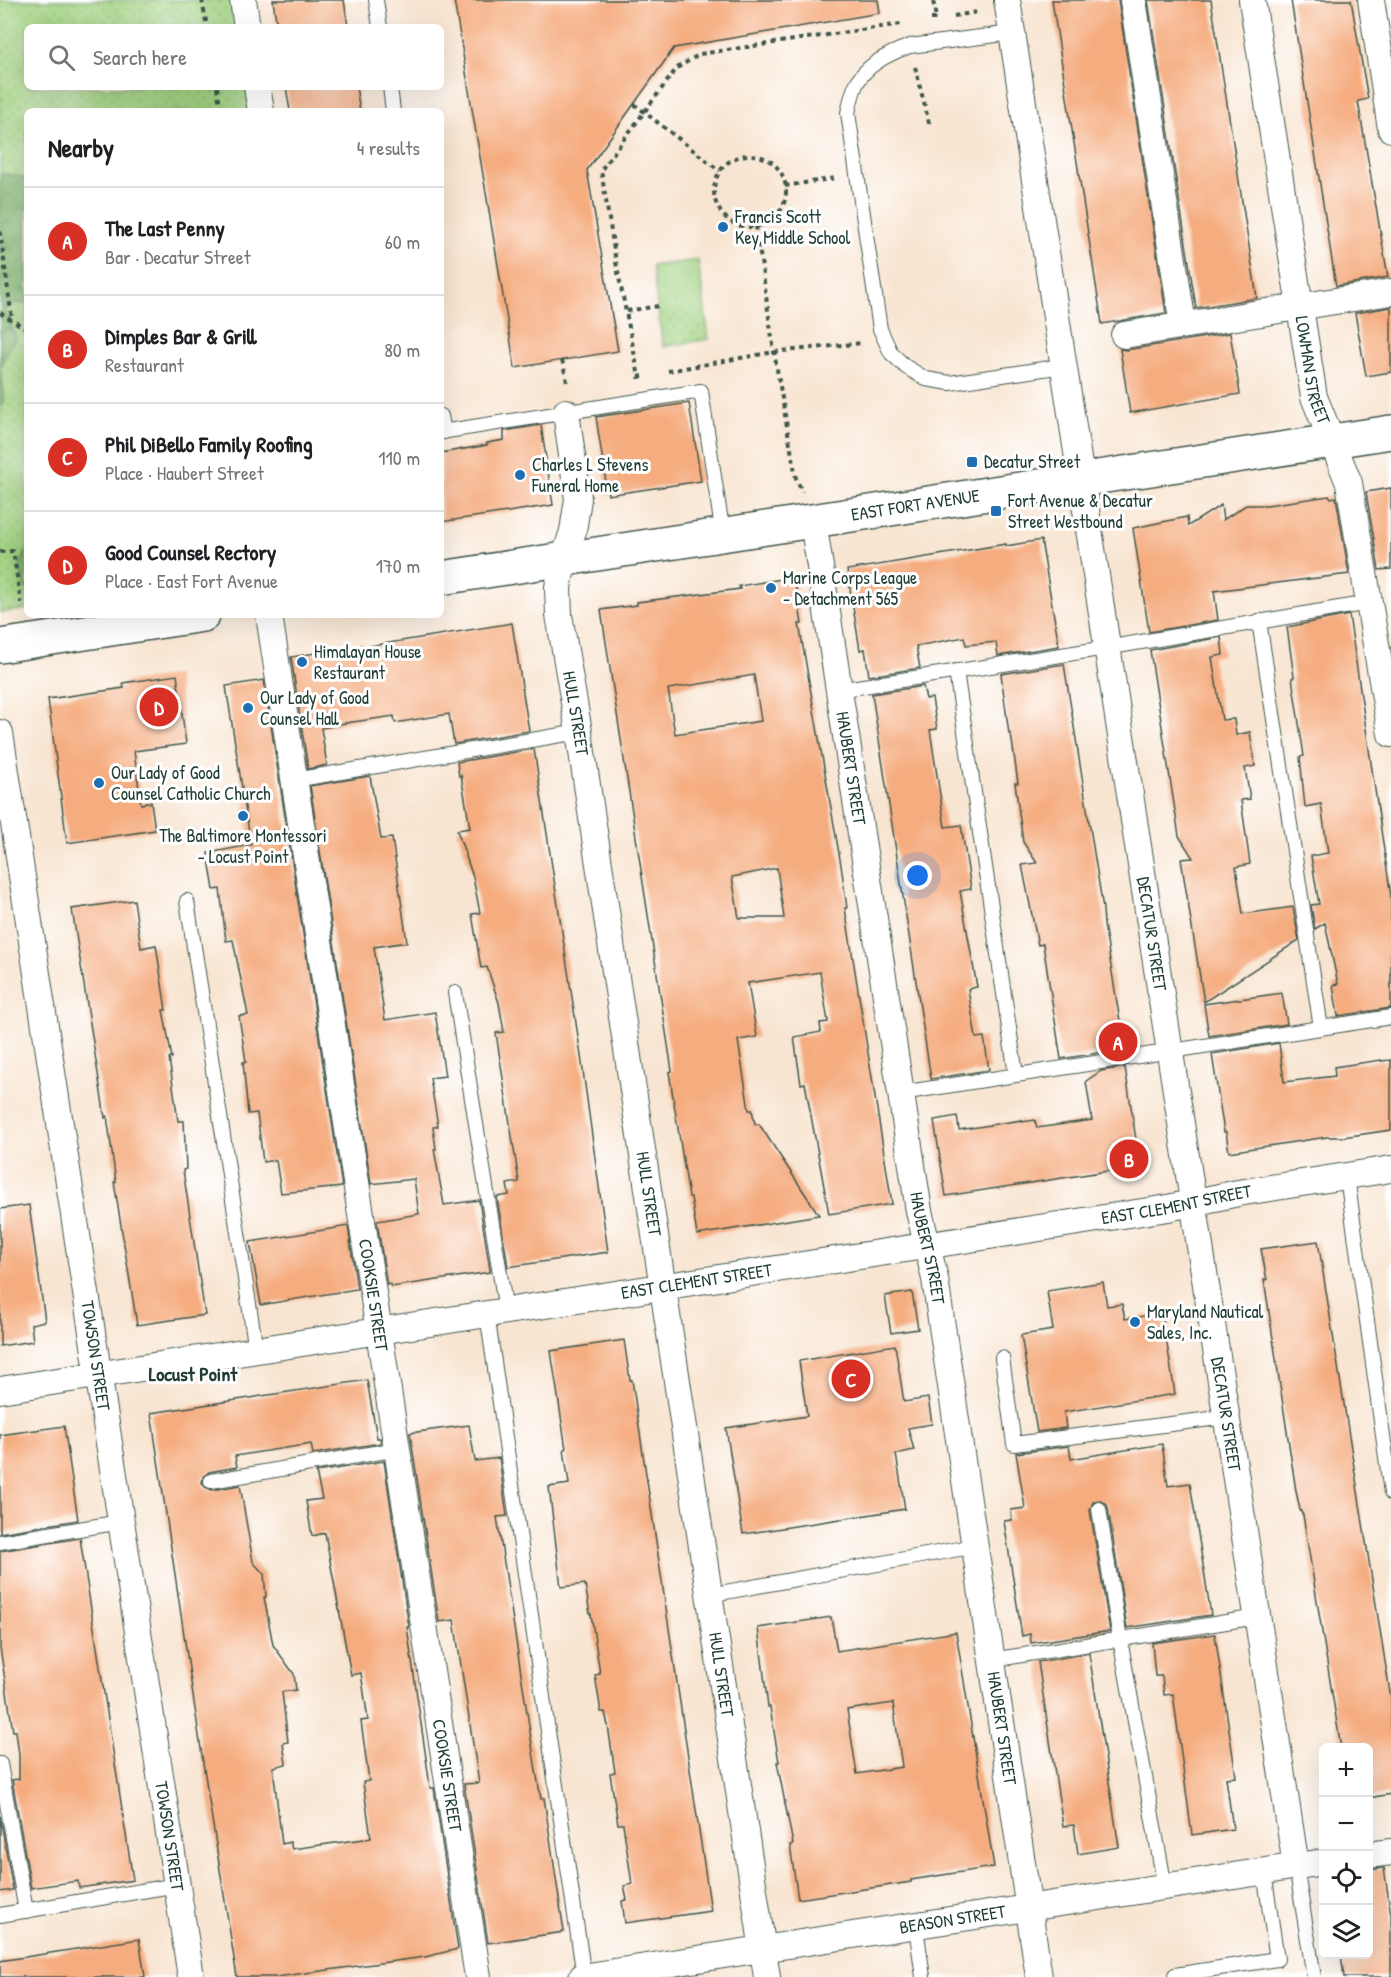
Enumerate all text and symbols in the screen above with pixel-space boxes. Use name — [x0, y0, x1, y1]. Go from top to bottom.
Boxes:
search box — [24, 24, 444, 90]
icon: search — [45, 41, 78, 74]
text: Search here — [93, 42, 187, 72]
text: Nearby — [48, 130, 114, 165]
text: 4 results — [357, 134, 420, 161]
place label: Francis Scott Key Middle School — [734, 204, 851, 250]
text: The Last Penny — [105, 213, 225, 243]
marker: Francis Scott Key Middle School — [716, 220, 730, 234]
text: A — [63, 228, 72, 255]
text: 60 m — [385, 228, 420, 255]
text: Bar · Decatur Street — [105, 243, 251, 270]
street label: LOWMAN STREET — [1289, 314, 1337, 428]
text: Dimples Bar & Grill — [105, 321, 256, 351]
text: B — [62, 336, 73, 363]
text: 80 m — [384, 336, 420, 363]
text: Restaurant — [105, 351, 184, 378]
text: Phil DiBello Family Roofing — [105, 429, 313, 459]
text: C — [62, 444, 73, 471]
text: 110 m — [378, 444, 420, 471]
place label: Decatur Street — [984, 449, 1081, 474]
place label: Charles L Stevens Funeral Home — [531, 452, 648, 498]
marker: Decatur Street — [965, 455, 979, 469]
text: Place · Haubert Street — [105, 459, 264, 486]
marker: Charles L Stevens Funeral Home — [513, 468, 527, 482]
street label: EAST FORT AVENUE — [849, 482, 981, 527]
place label: Fort Avenue & Decatur Street Westbound — [1007, 488, 1153, 534]
marker: Fort Avenue & Decatur Street Westbound — [989, 504, 1003, 518]
text: Good Counsel Rectory — [105, 537, 276, 567]
text: D — [63, 552, 72, 579]
text: 170 m — [376, 552, 420, 579]
place label: Marine Corps League - Detachment 565 — [783, 565, 917, 611]
text: Place · East Fort Avenue — [105, 567, 278, 594]
marker: Marine Corps League - Detachment 565 — [764, 581, 778, 595]
place label: Himalayan House Restaurant — [314, 639, 422, 685]
marker: Himalayan House Restaurant — [295, 655, 309, 669]
street label: HULL STREET — [557, 669, 595, 758]
pin: D — [140, 684, 178, 730]
place label: Our Lady of Good Counsel Hall — [260, 685, 369, 731]
marker: Our Lady of Good Counsel Hall — [241, 701, 255, 715]
street label: HAUBERT STREET — [830, 710, 873, 827]
place label: Our Lady of Good Counsel Catholic Church — [111, 760, 271, 806]
marker: Our Lady of Good Counsel Catholic Church — [92, 776, 106, 790]
marker: The Baltimore Montessori - Locust Point — [236, 809, 250, 823]
place label: The Baltimore Montessori - Locust Point — [159, 823, 327, 869]
your location — [903, 861, 932, 890]
street label: DECATUR STREET — [1131, 875, 1173, 993]
pin: A — [1098, 1020, 1138, 1064]
pin: B — [1110, 1136, 1148, 1182]
street label: HULL STREET — [631, 1150, 668, 1238]
street label: EAST CLEMENT STREET — [1100, 1178, 1254, 1230]
street label: HAUBERT STREET — [904, 1190, 952, 1306]
street label: COOKSIE STREET — [353, 1237, 395, 1353]
street label: EAST CLEMENT STREET — [619, 1257, 774, 1305]
street label: TOWSON STREET — [75, 1299, 117, 1413]
place label: Maryland Nautical Sales, Inc. — [1147, 1299, 1264, 1345]
marker: Maryland Nautical Sales, Inc. — [1128, 1315, 1142, 1329]
street label: DECATUR STREET — [1205, 1355, 1248, 1473]
pin: C — [832, 1356, 870, 1402]
district label: Locust Point — [149, 1360, 238, 1387]
street label: HULL STREET — [703, 1630, 741, 1719]
street label: HAUBERT STREET — [982, 1670, 1023, 1787]
street label: COOKSIE STREET — [427, 1717, 469, 1834]
map controls — [1319, 1743, 1373, 1959]
button: + — [1319, 1743, 1373, 1797]
street label: TOWSON STREET — [149, 1779, 191, 1893]
button: − — [1319, 1797, 1373, 1851]
button: locate — [1319, 1851, 1373, 1905]
street label: BEASON STREET — [898, 1898, 1008, 1940]
button: layers — [1319, 1905, 1373, 1959]

